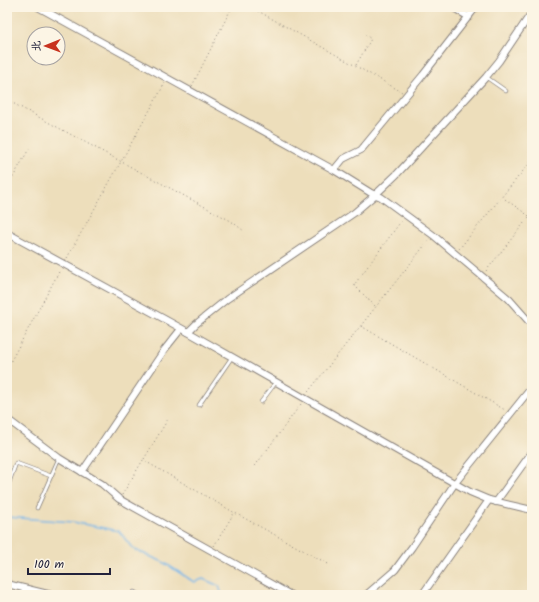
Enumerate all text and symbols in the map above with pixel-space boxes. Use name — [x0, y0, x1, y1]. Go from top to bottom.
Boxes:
north arrow — [26, 26, 66, 66]
text: 北 — [28, 41, 46, 52]
scale bar — [28, 550, 110, 576]
text: 100 m — [34, 555, 65, 574]

